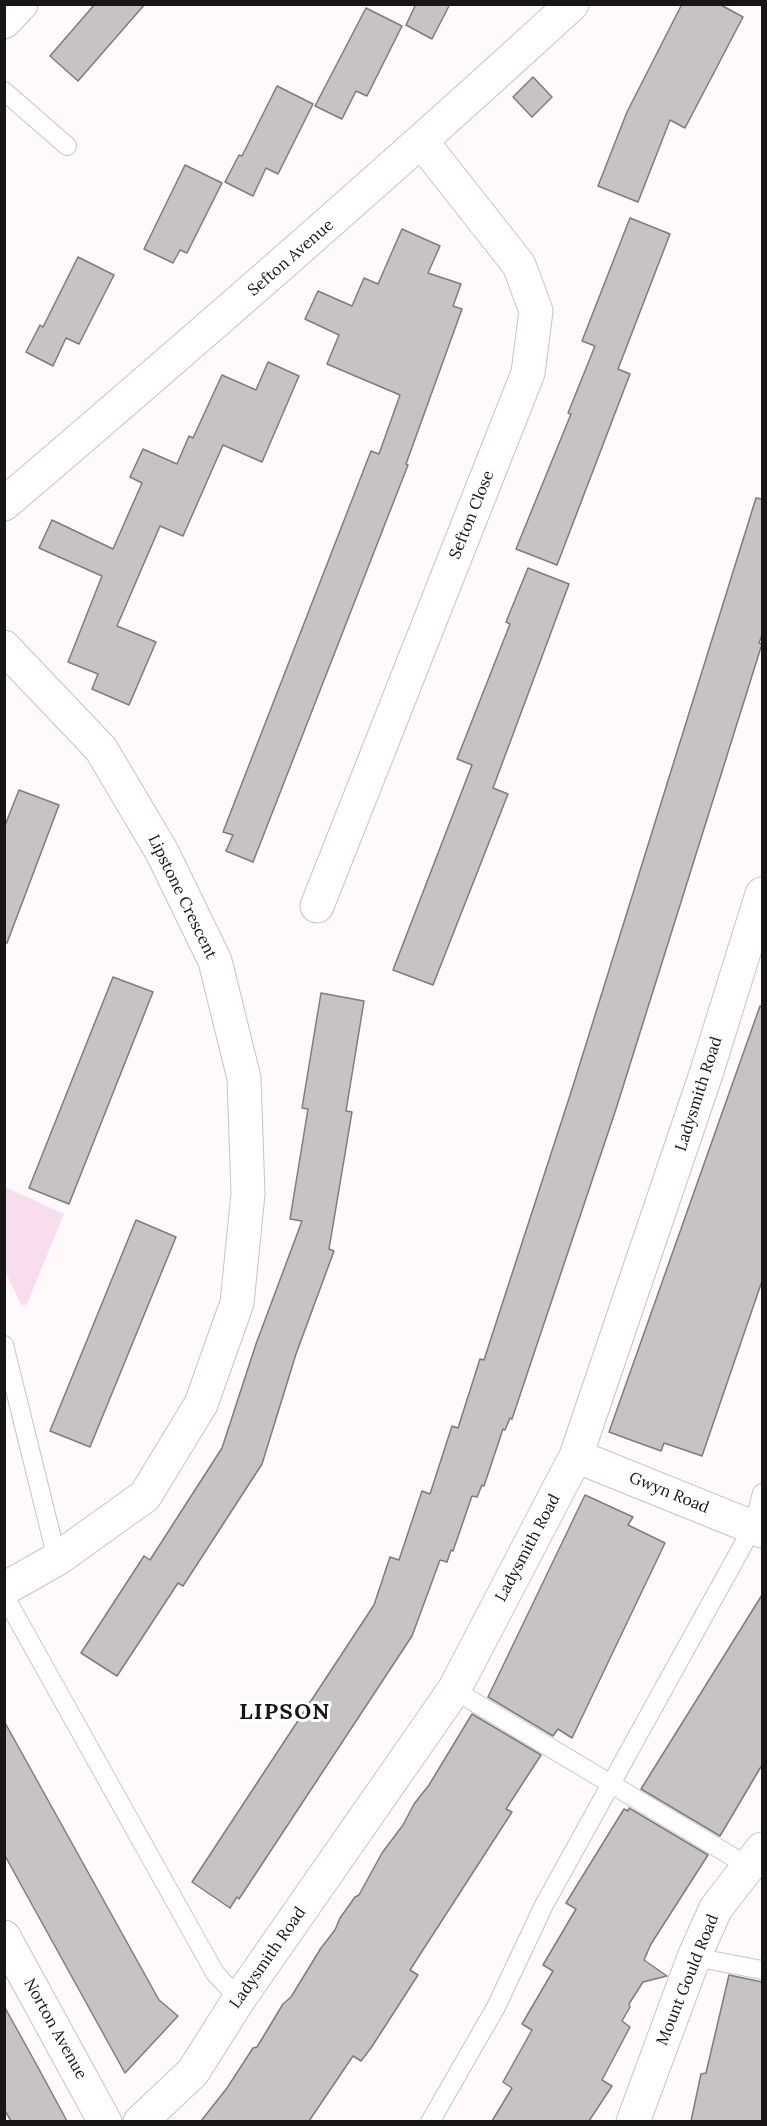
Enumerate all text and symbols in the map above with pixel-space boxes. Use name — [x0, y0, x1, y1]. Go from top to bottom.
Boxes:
street label: Sefton Avenue — [244, 216, 338, 300]
street label: Sefton Close — [446, 468, 498, 562]
street label: Lipstone Crescent — [144, 832, 220, 962]
street label: Ladysmith Road — [671, 1034, 727, 1154]
street label: Gwyn Road — [626, 1468, 712, 1518]
street label: Ladysmith Road — [492, 1491, 564, 1605]
district label: LIPSON — [239, 1700, 331, 1726]
street label: Ladysmith Road — [226, 1904, 310, 2012]
street label: Mount Gould Road — [653, 1912, 723, 2048]
street label: Norton Avenue — [19, 1975, 91, 2083]

